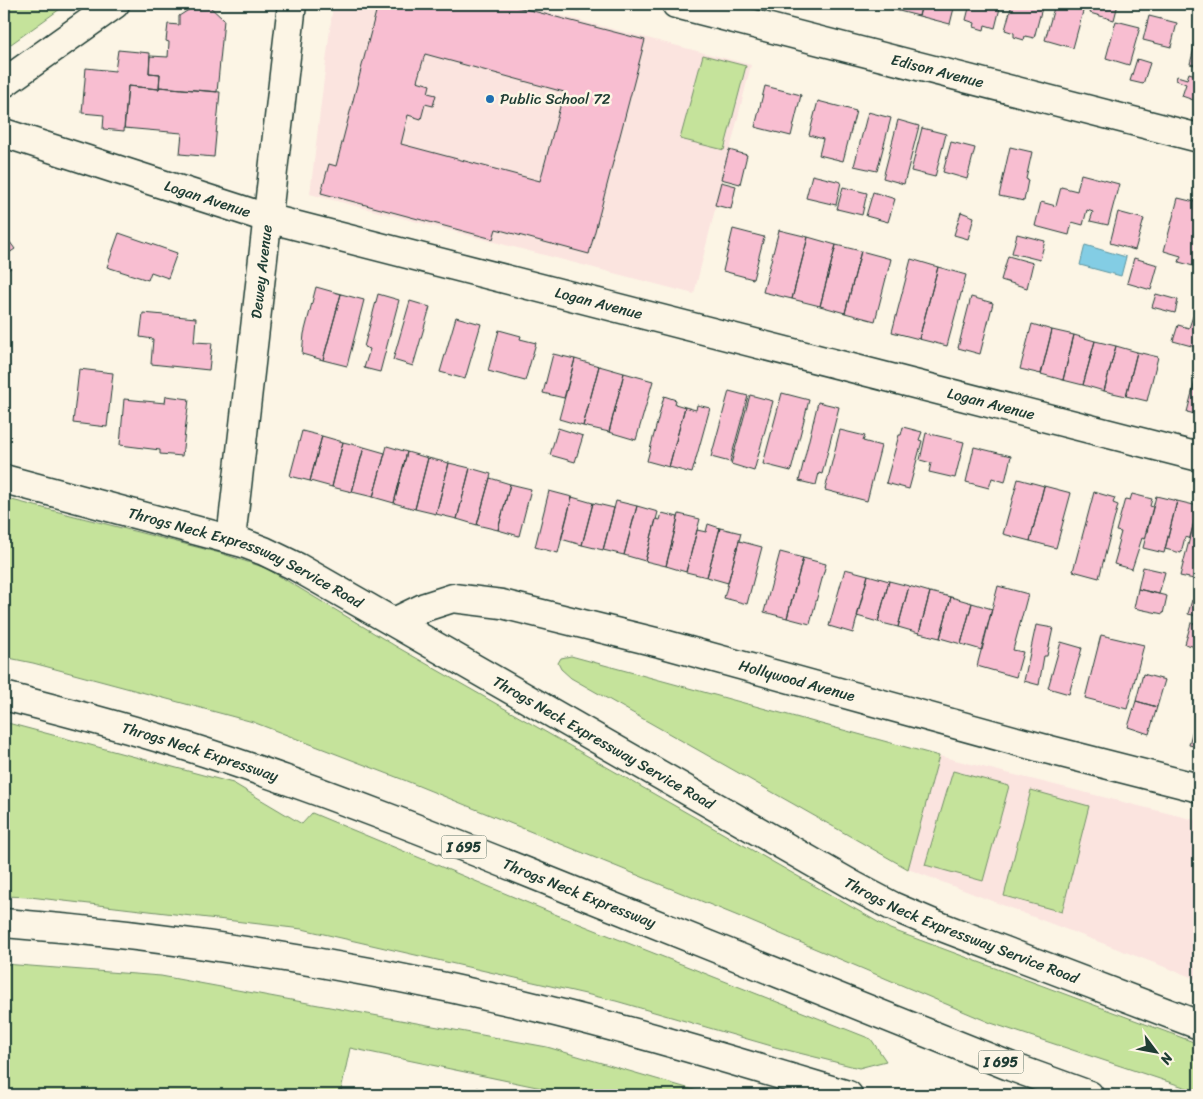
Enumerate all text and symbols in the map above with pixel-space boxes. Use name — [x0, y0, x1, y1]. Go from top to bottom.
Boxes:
street label: Edison Avenue — [888, 47, 987, 95]
place label: Public School 72 — [500, 86, 611, 112]
marker: Public School 72 — [484, 93, 496, 105]
street label: Logan Avenue — [161, 173, 255, 225]
street label: Dewey Avenue — [243, 223, 280, 320]
street label: Logan Avenue — [552, 279, 646, 327]
street label: Logan Avenue — [945, 380, 1038, 427]
street label: Throgs Neck Expressway Service Road — [125, 500, 369, 616]
street label: Hollywood Avenue — [736, 652, 858, 709]
street label: Throgs Neck Expressway Service Road — [488, 669, 721, 817]
street label: Throgs Neck Expressway — [119, 715, 282, 789]
road number: I 695 — [442, 836, 486, 859]
street label: Throgs Neck Expressway — [499, 851, 660, 936]
street label: Throgs Neck Expressway Service Road — [839, 870, 1084, 991]
north arrow — [1130, 1026, 1180, 1076]
text: N — [1153, 1047, 1180, 1070]
road number: I 695 — [978, 1050, 1024, 1074]

